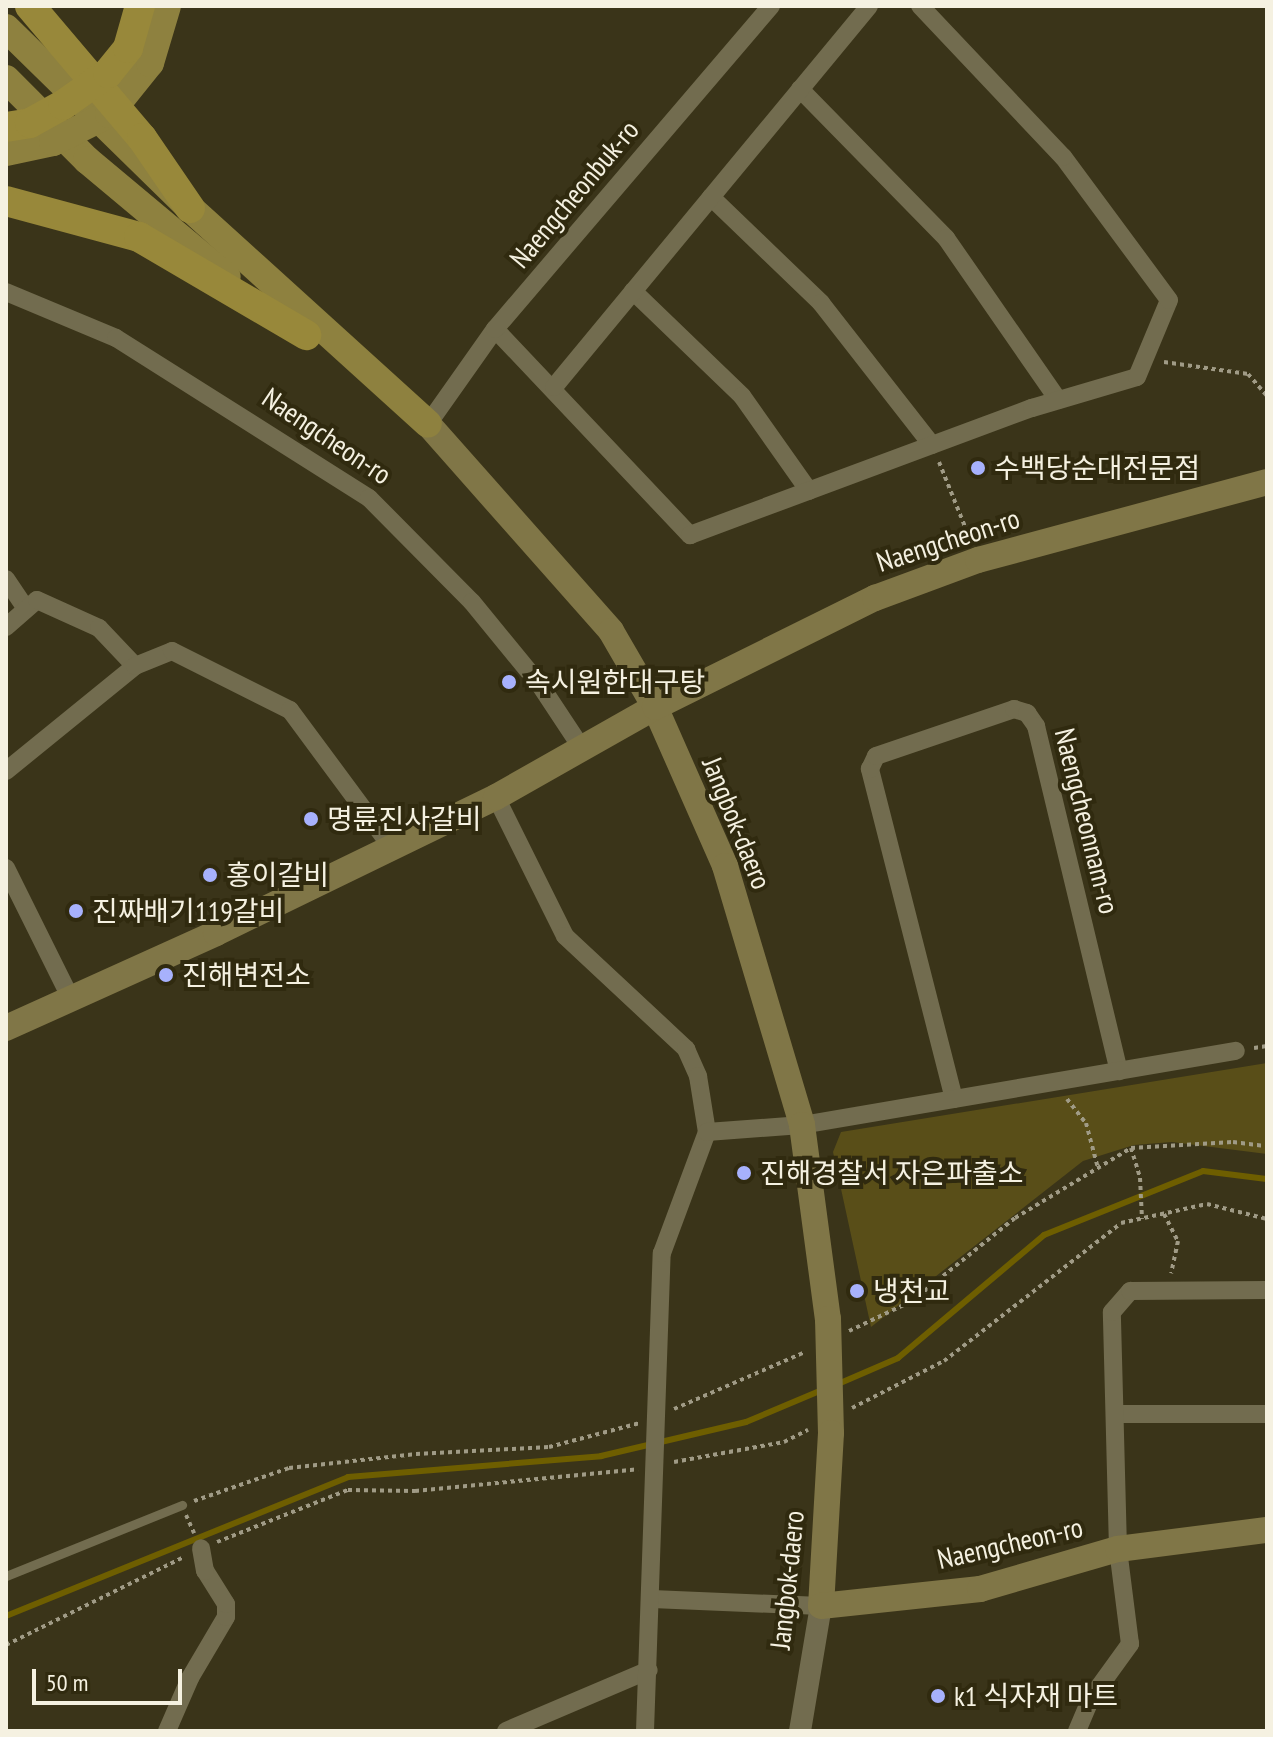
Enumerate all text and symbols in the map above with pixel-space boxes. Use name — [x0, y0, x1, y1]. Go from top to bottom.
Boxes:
street label: Naengcheonbuk-ro — [503, 113, 645, 275]
street label: Naengcheon-ro — [256, 381, 398, 491]
place label: 수백당순대전문점 — [994, 451, 1200, 485]
marker: 수백당순대전문점 — [969, 459, 987, 477]
street label: Naengcheon-ro — [872, 501, 1024, 579]
place label: 속시원한대구탕 — [525, 665, 705, 699]
marker: 속시원한대구탕 — [500, 673, 518, 691]
street label: Naengcheonnam-ro — [1048, 725, 1126, 917]
street label: Jangbok-daero — [695, 752, 779, 894]
place label: 명륜진사갈비 — [327, 802, 482, 836]
marker: 명륜진사갈비 — [302, 810, 320, 828]
place label: 홍이갈비 — [226, 858, 329, 892]
marker: 홍이갈비 — [201, 866, 219, 884]
place label: 진짜배기119갈비 — [92, 894, 284, 928]
marker: 진짜배기119갈비 — [67, 902, 85, 920]
place label: 진해변전소 — [182, 958, 311, 992]
marker: 진해변전소 — [157, 966, 175, 984]
place label: 진해경찰서 자은파출소 — [760, 1156, 1024, 1190]
marker: 진해경찰서 자은파출소 — [735, 1164, 753, 1182]
place label: 냉천교 — [873, 1274, 950, 1308]
marker: 냉천교 — [848, 1282, 866, 1300]
street label: Jangbok-daero — [763, 1509, 811, 1651]
street label: Naengcheon-ro — [934, 1510, 1086, 1576]
scale bar — [36, 1653, 186, 1703]
text: 50 m — [46, 1667, 88, 1698]
place label: k1 식자재 마트 — [954, 1679, 1118, 1713]
marker: k1 식자재 마트 — [929, 1687, 947, 1705]

